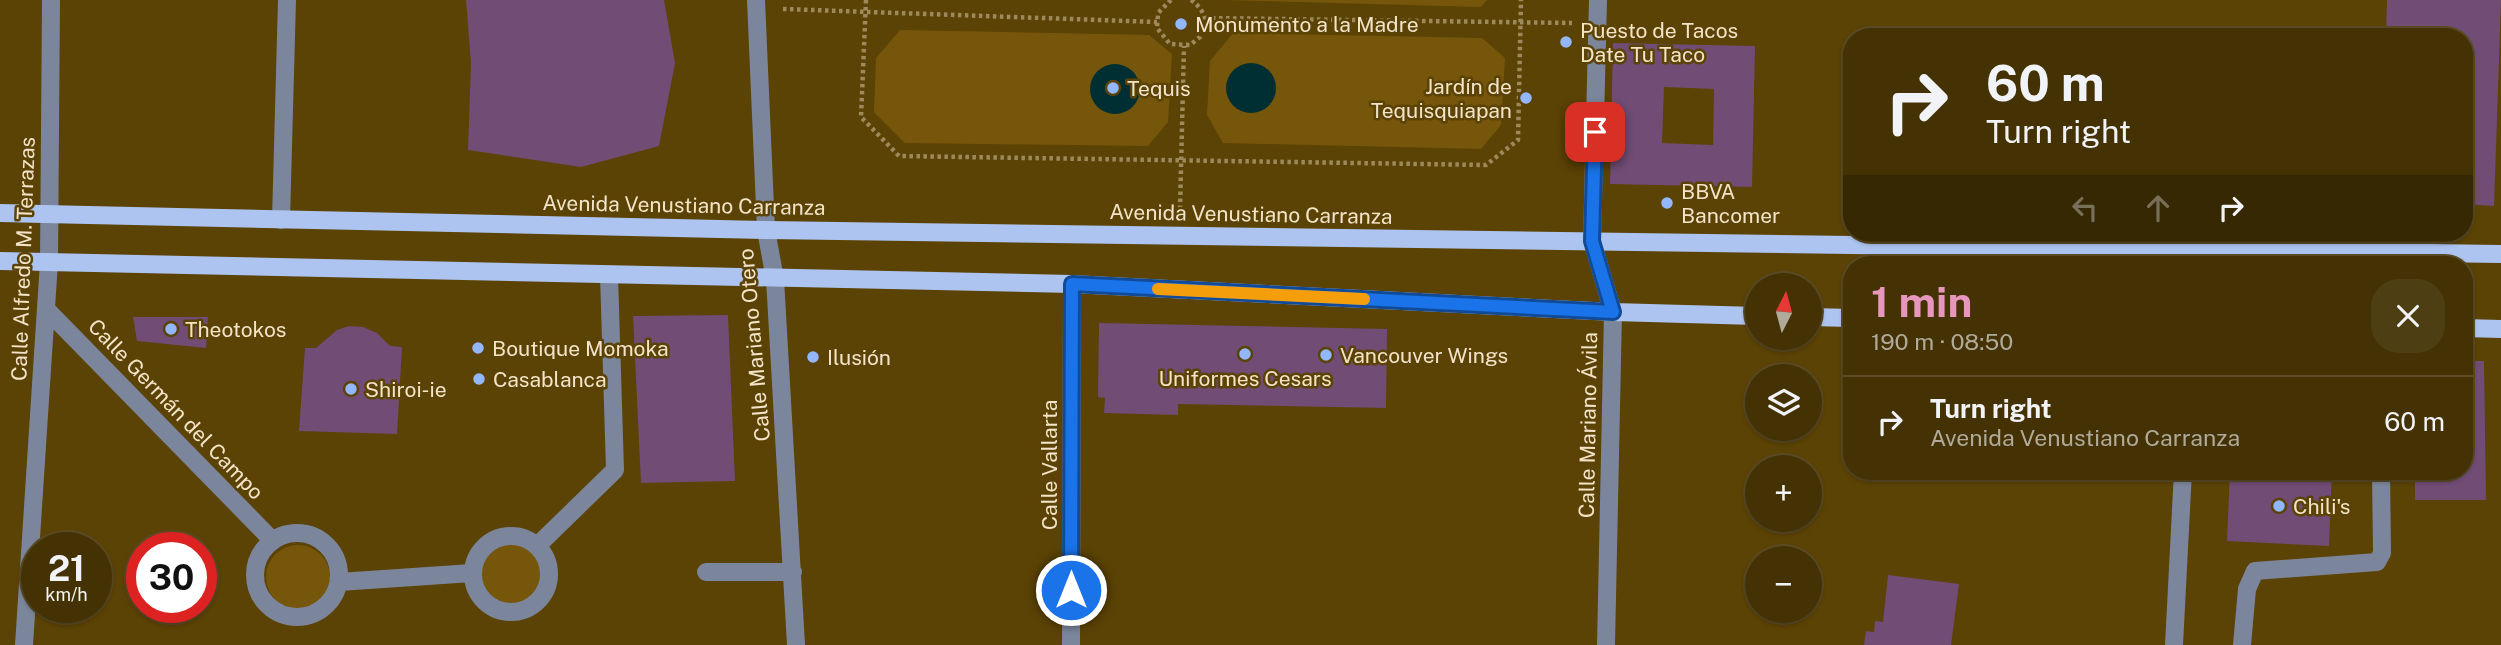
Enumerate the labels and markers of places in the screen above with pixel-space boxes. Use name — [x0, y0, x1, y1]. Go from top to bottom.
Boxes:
place label: Monumento a la Madre — [1195, 12, 1419, 37]
marker: Monumento a la Madre — [1173, 16, 1189, 32]
place label: Puesto de Tacos Date Tu Taco — [1580, 18, 1738, 67]
marker: Puesto de Tacos Date Tu Taco — [1558, 34, 1574, 50]
place label: Jardín de Tequisquiapan — [1371, 74, 1512, 123]
place label: Tequis — [1127, 76, 1191, 101]
marker: Tequis — [1105, 80, 1121, 96]
marker: Jardín de Tequisquiapan — [1518, 90, 1534, 106]
pin — [1565, 102, 1625, 162]
place label: BBVA Bancomer — [1681, 179, 1780, 228]
marker: BBVA Bancomer — [1659, 195, 1675, 211]
place label: Theotokos — [185, 317, 286, 342]
marker: Theotokos — [163, 321, 179, 337]
place label: Boutique Momoka — [492, 336, 669, 361]
marker: Boutique Momoka — [470, 340, 486, 356]
place label: Vancouver Wings — [1340, 343, 1508, 368]
place label: Ilusión — [827, 345, 891, 370]
marker: Uniformes Cesars — [1237, 346, 1253, 362]
marker: Vancouver Wings — [1318, 347, 1334, 363]
marker: Ilusión — [805, 349, 821, 365]
place label: Uniformes Cesars — [1158, 366, 1332, 391]
place label: Casablanca — [493, 367, 607, 392]
marker: Casablanca — [471, 371, 487, 387]
place label: Shiroi-ie — [365, 377, 447, 402]
marker: Shiroi-ie — [343, 381, 359, 397]
place label: Chili's — [2293, 494, 2350, 519]
marker: Chili's — [2271, 498, 2287, 514]

